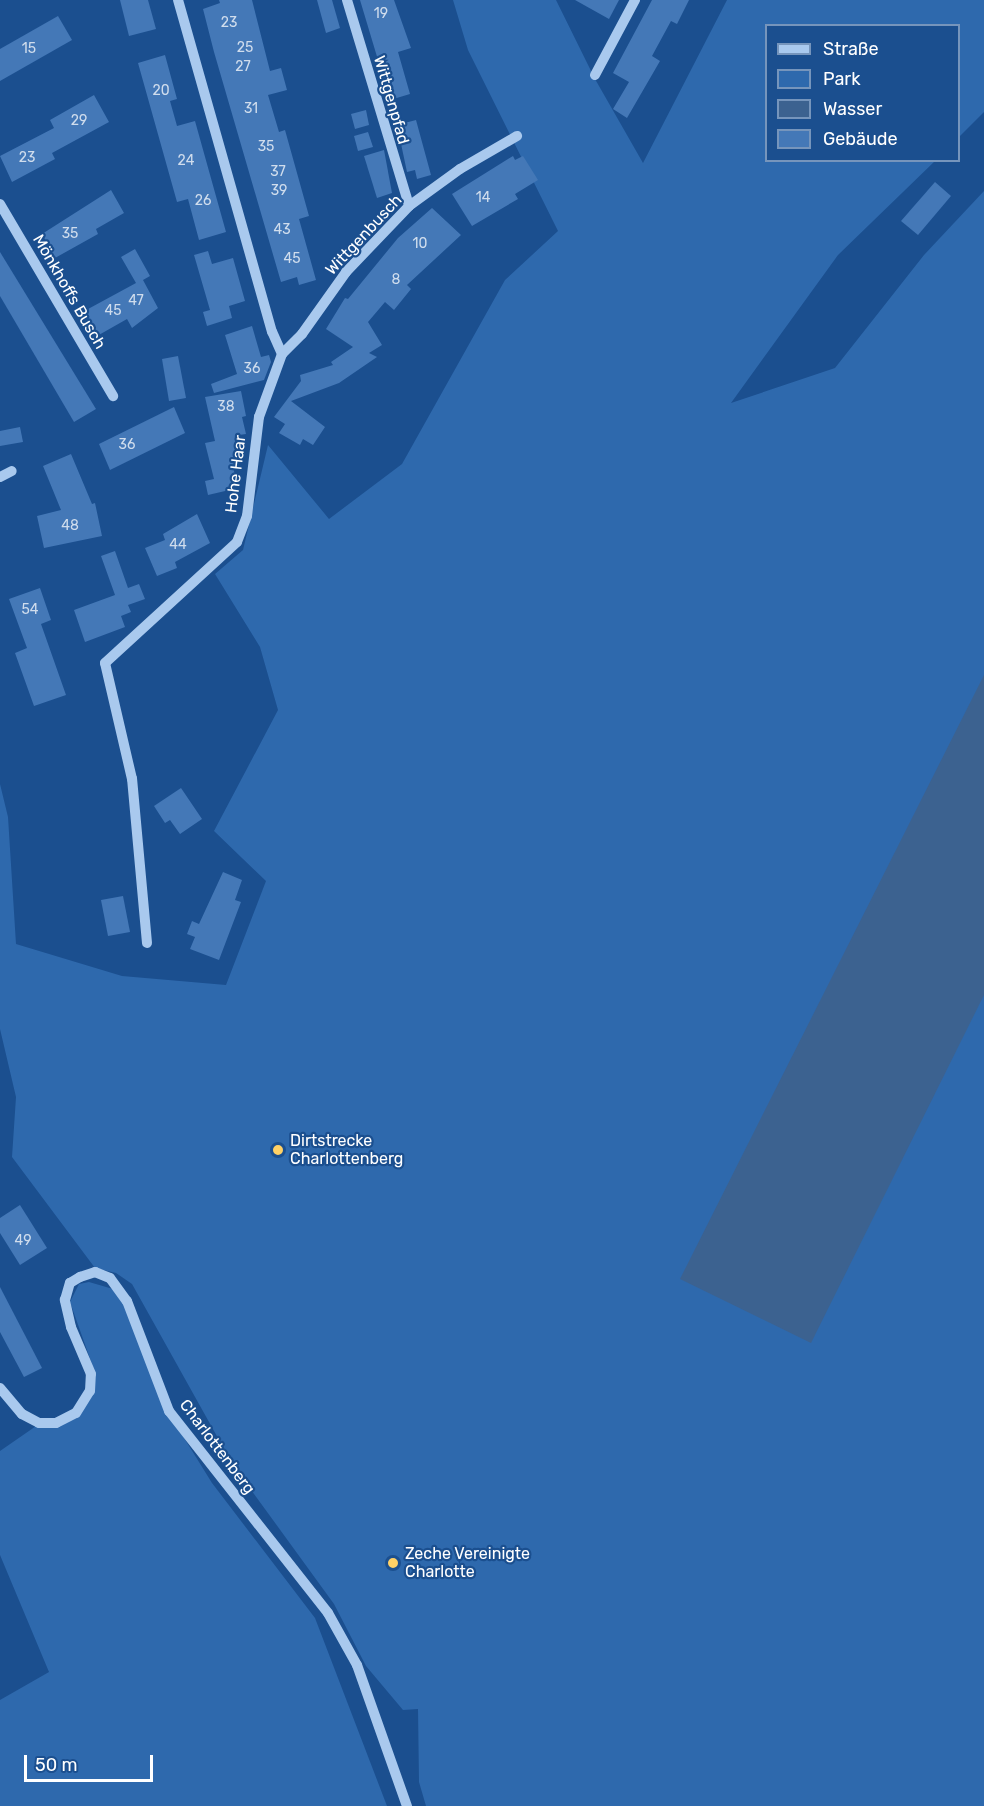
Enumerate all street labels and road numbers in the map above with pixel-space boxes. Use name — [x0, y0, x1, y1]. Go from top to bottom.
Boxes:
street label: Wittgenpfad — [369, 54, 413, 146]
street label: Wittgenbusch — [322, 191, 406, 279]
street label: Mönkhoffs Busch — [28, 231, 110, 353]
street label: Hohe Haar — [222, 434, 250, 514]
street label: Charlottenberg — [175, 1396, 259, 1498]

